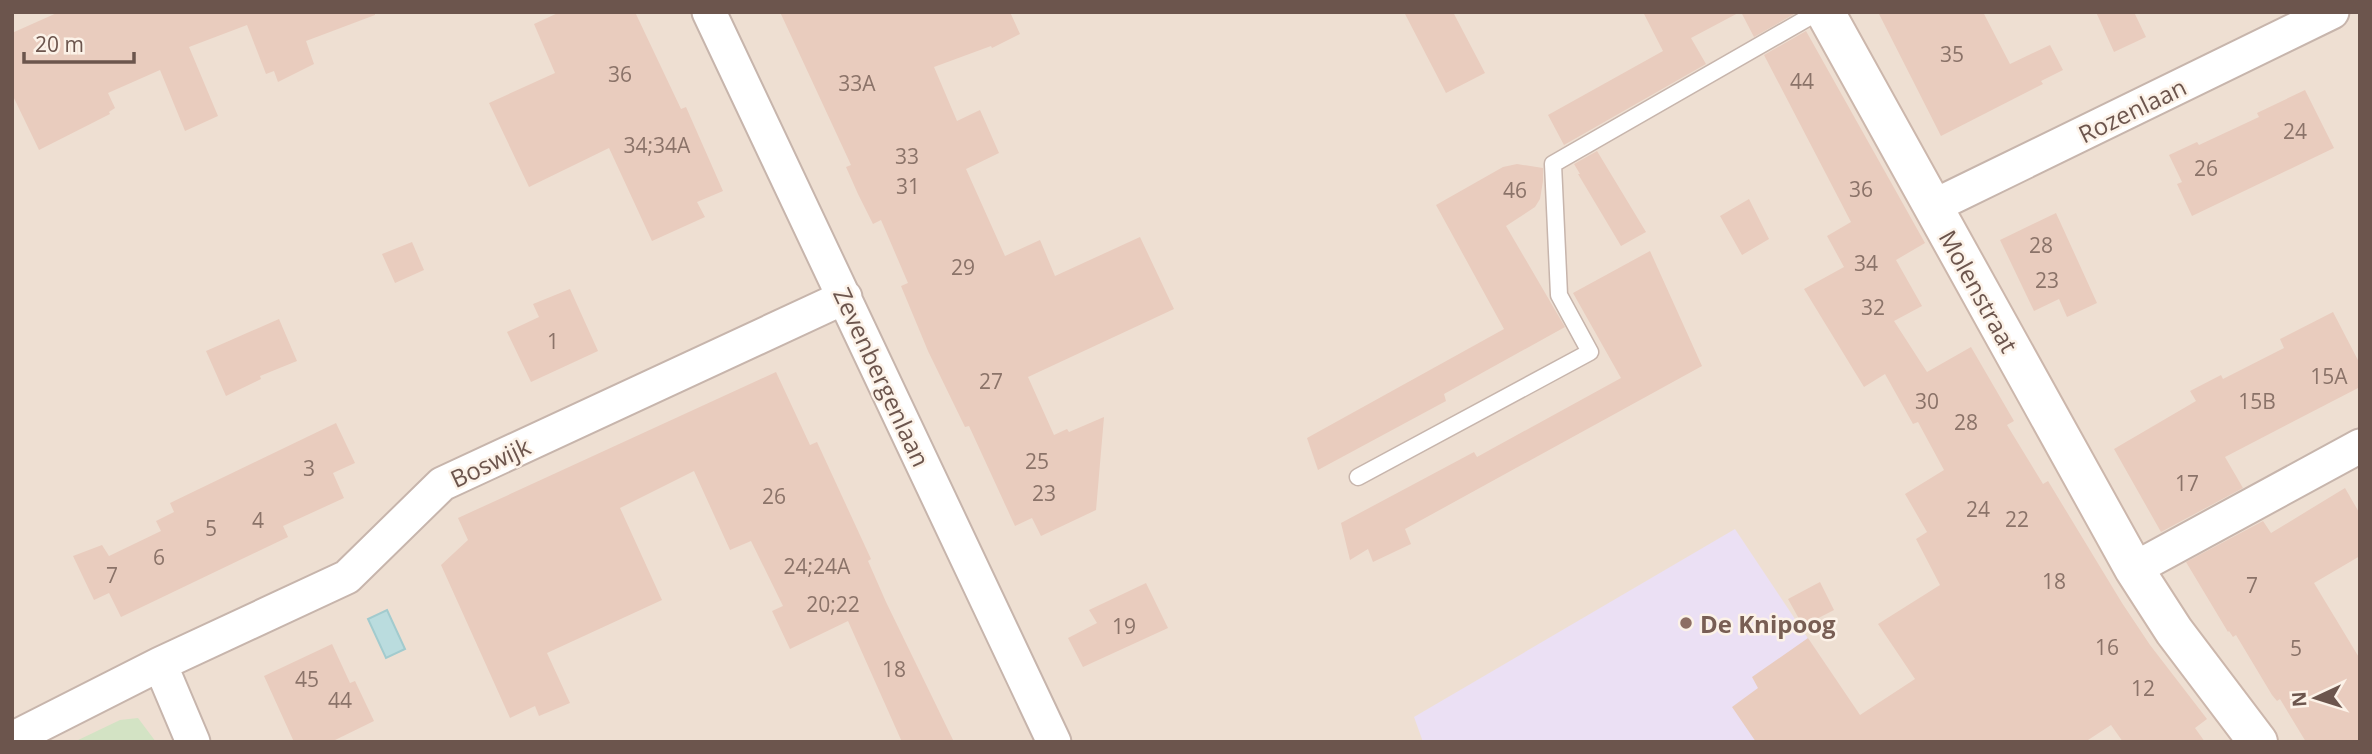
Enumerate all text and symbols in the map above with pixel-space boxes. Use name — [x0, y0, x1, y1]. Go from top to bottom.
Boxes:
scale bar — [24, 21, 135, 65]
text: 20 m — [35, 30, 84, 58]
house number: 35 — [1940, 40, 1964, 68]
house number: 36 — [608, 60, 632, 88]
house number: 44 — [1790, 67, 1814, 95]
house number: 33A — [838, 69, 876, 97]
street label: Rozenlaan — [2073, 70, 2191, 150]
house number: 24 — [2283, 117, 2307, 145]
house number: 34;34A — [624, 131, 691, 159]
house number: 33 — [895, 142, 919, 170]
house number: 26 — [2194, 154, 2218, 182]
house number: 31 — [896, 172, 920, 200]
house number: 36 — [1849, 175, 1873, 203]
house number: 46 — [1503, 176, 1527, 204]
street label: Molenstraat — [1932, 224, 2026, 358]
house number: 28 — [2029, 231, 2053, 259]
house number: 34 — [1854, 249, 1878, 277]
house number: 29 — [951, 253, 975, 281]
house number: 23 — [2035, 266, 2059, 294]
street label: Zevenbergenlaan — [826, 282, 938, 472]
house number: 32 — [1861, 293, 1885, 321]
house number: 1 — [547, 327, 559, 355]
house number: 15A — [2310, 362, 2348, 390]
house number: 27 — [979, 367, 1003, 395]
house number: 30 — [1915, 387, 1939, 415]
house number: 15B — [2238, 387, 2276, 415]
house number: 28 — [1954, 408, 1978, 436]
street label: Boswijk — [445, 429, 536, 495]
house number: 25 — [1025, 447, 1049, 475]
house number: 3 — [303, 454, 315, 482]
house number: 17 — [2175, 469, 2199, 497]
house number: 23 — [1032, 479, 1056, 507]
house number: 26 — [762, 482, 786, 510]
house number: 24 — [1966, 495, 1990, 523]
house number: 22 — [2005, 505, 2029, 533]
house number: 4 — [252, 506, 264, 534]
house number: 5 — [205, 514, 217, 542]
house number: 6 — [153, 543, 165, 571]
house number: 24;24A — [784, 552, 851, 580]
house number: 7 — [106, 561, 118, 589]
house number: 18 — [2042, 567, 2066, 595]
house number: 7 — [2246, 571, 2258, 599]
house number: 20;22 — [806, 590, 860, 618]
place label: De Knipoog — [1700, 607, 1836, 640]
house number: 19 — [1112, 612, 1136, 640]
marker: De Knipoog — [1678, 615, 1694, 631]
house number: 16 — [2095, 633, 2119, 661]
house number: 5 — [2290, 634, 2302, 662]
house number: 18 — [882, 655, 906, 683]
north arrow — [2281, 663, 2351, 733]
house number: 45 — [295, 665, 319, 693]
house number: 12 — [2131, 674, 2155, 702]
house number: 44 — [328, 686, 352, 714]
text: N — [2286, 691, 2313, 708]

